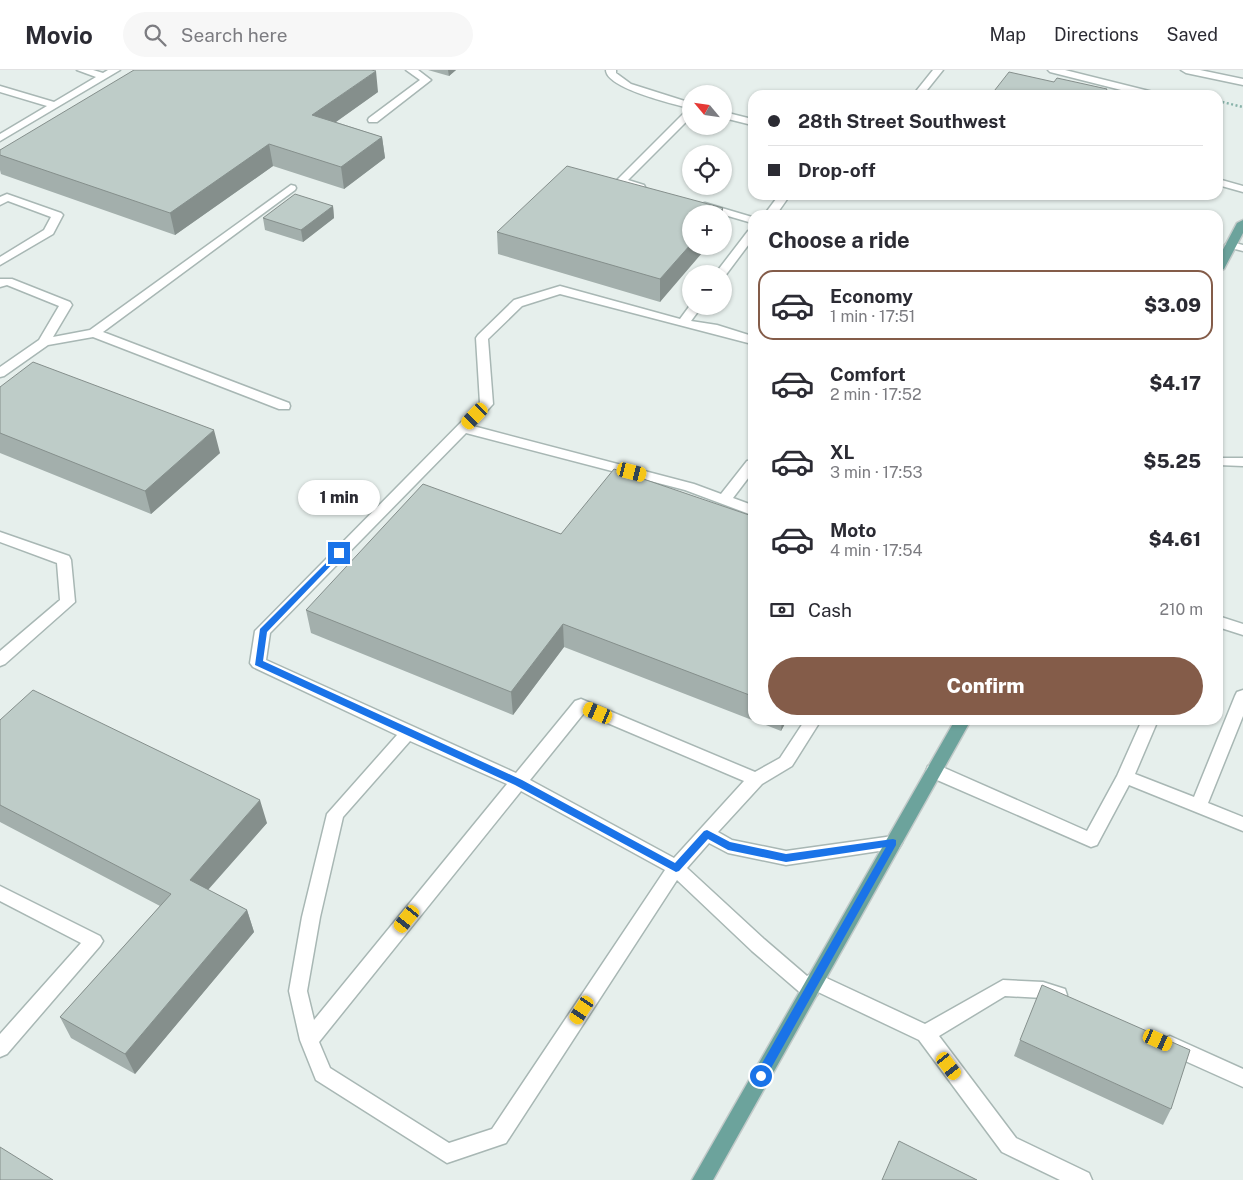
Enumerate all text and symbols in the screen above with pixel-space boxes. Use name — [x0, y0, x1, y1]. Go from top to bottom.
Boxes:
search box — [123, 12, 473, 57]
text: Movio — [25, 21, 93, 49]
icon: search — [141, 21, 169, 49]
text: Search here — [181, 24, 288, 46]
text: Map — [989, 24, 1026, 45]
text: Directions — [1054, 24, 1139, 45]
text: Saved — [1167, 24, 1218, 45]
north arrow — [682, 85, 732, 135]
map controls — [682, 85, 732, 315]
text: 28th Street Southwest — [798, 110, 1006, 132]
button: locate — [682, 145, 732, 195]
text: Drop-off — [798, 159, 875, 181]
button: + — [682, 205, 732, 255]
text: Choose a ride — [768, 227, 910, 253]
button: − — [682, 265, 732, 315]
icon: car — [770, 283, 815, 328]
text: Economy — [830, 285, 913, 307]
text: $3.09 — [1144, 294, 1201, 316]
text: 1 min · 17:51 — [830, 307, 915, 326]
icon: car — [770, 361, 815, 406]
text: Comfort — [830, 363, 906, 385]
text: $4.17 — [1149, 372, 1201, 394]
text: 2 min · 17:52 — [830, 385, 921, 404]
car — [459, 400, 490, 432]
icon: car — [770, 439, 815, 484]
text: XL — [830, 441, 855, 463]
text: $5.25 — [1143, 450, 1201, 472]
car — [615, 461, 648, 483]
text: 3 min · 17:53 — [830, 463, 923, 482]
callout: 1 min — [298, 480, 380, 516]
text: 1 min — [319, 488, 359, 507]
icon: car — [770, 517, 815, 562]
text: Moto — [830, 519, 876, 541]
text: $4.61 — [1148, 528, 1201, 550]
text: 4 min · 17:54 — [830, 541, 922, 560]
route end — [328, 542, 350, 564]
icon: cash — [768, 596, 796, 624]
text: Cash — [808, 599, 852, 621]
text: 210 m — [1159, 600, 1203, 619]
button: Confirm — [768, 657, 1203, 715]
car — [581, 700, 614, 726]
car — [391, 903, 422, 935]
car — [567, 993, 596, 1027]
car — [1141, 1027, 1174, 1053]
car — [933, 1050, 964, 1082]
route start — [750, 1065, 772, 1087]

